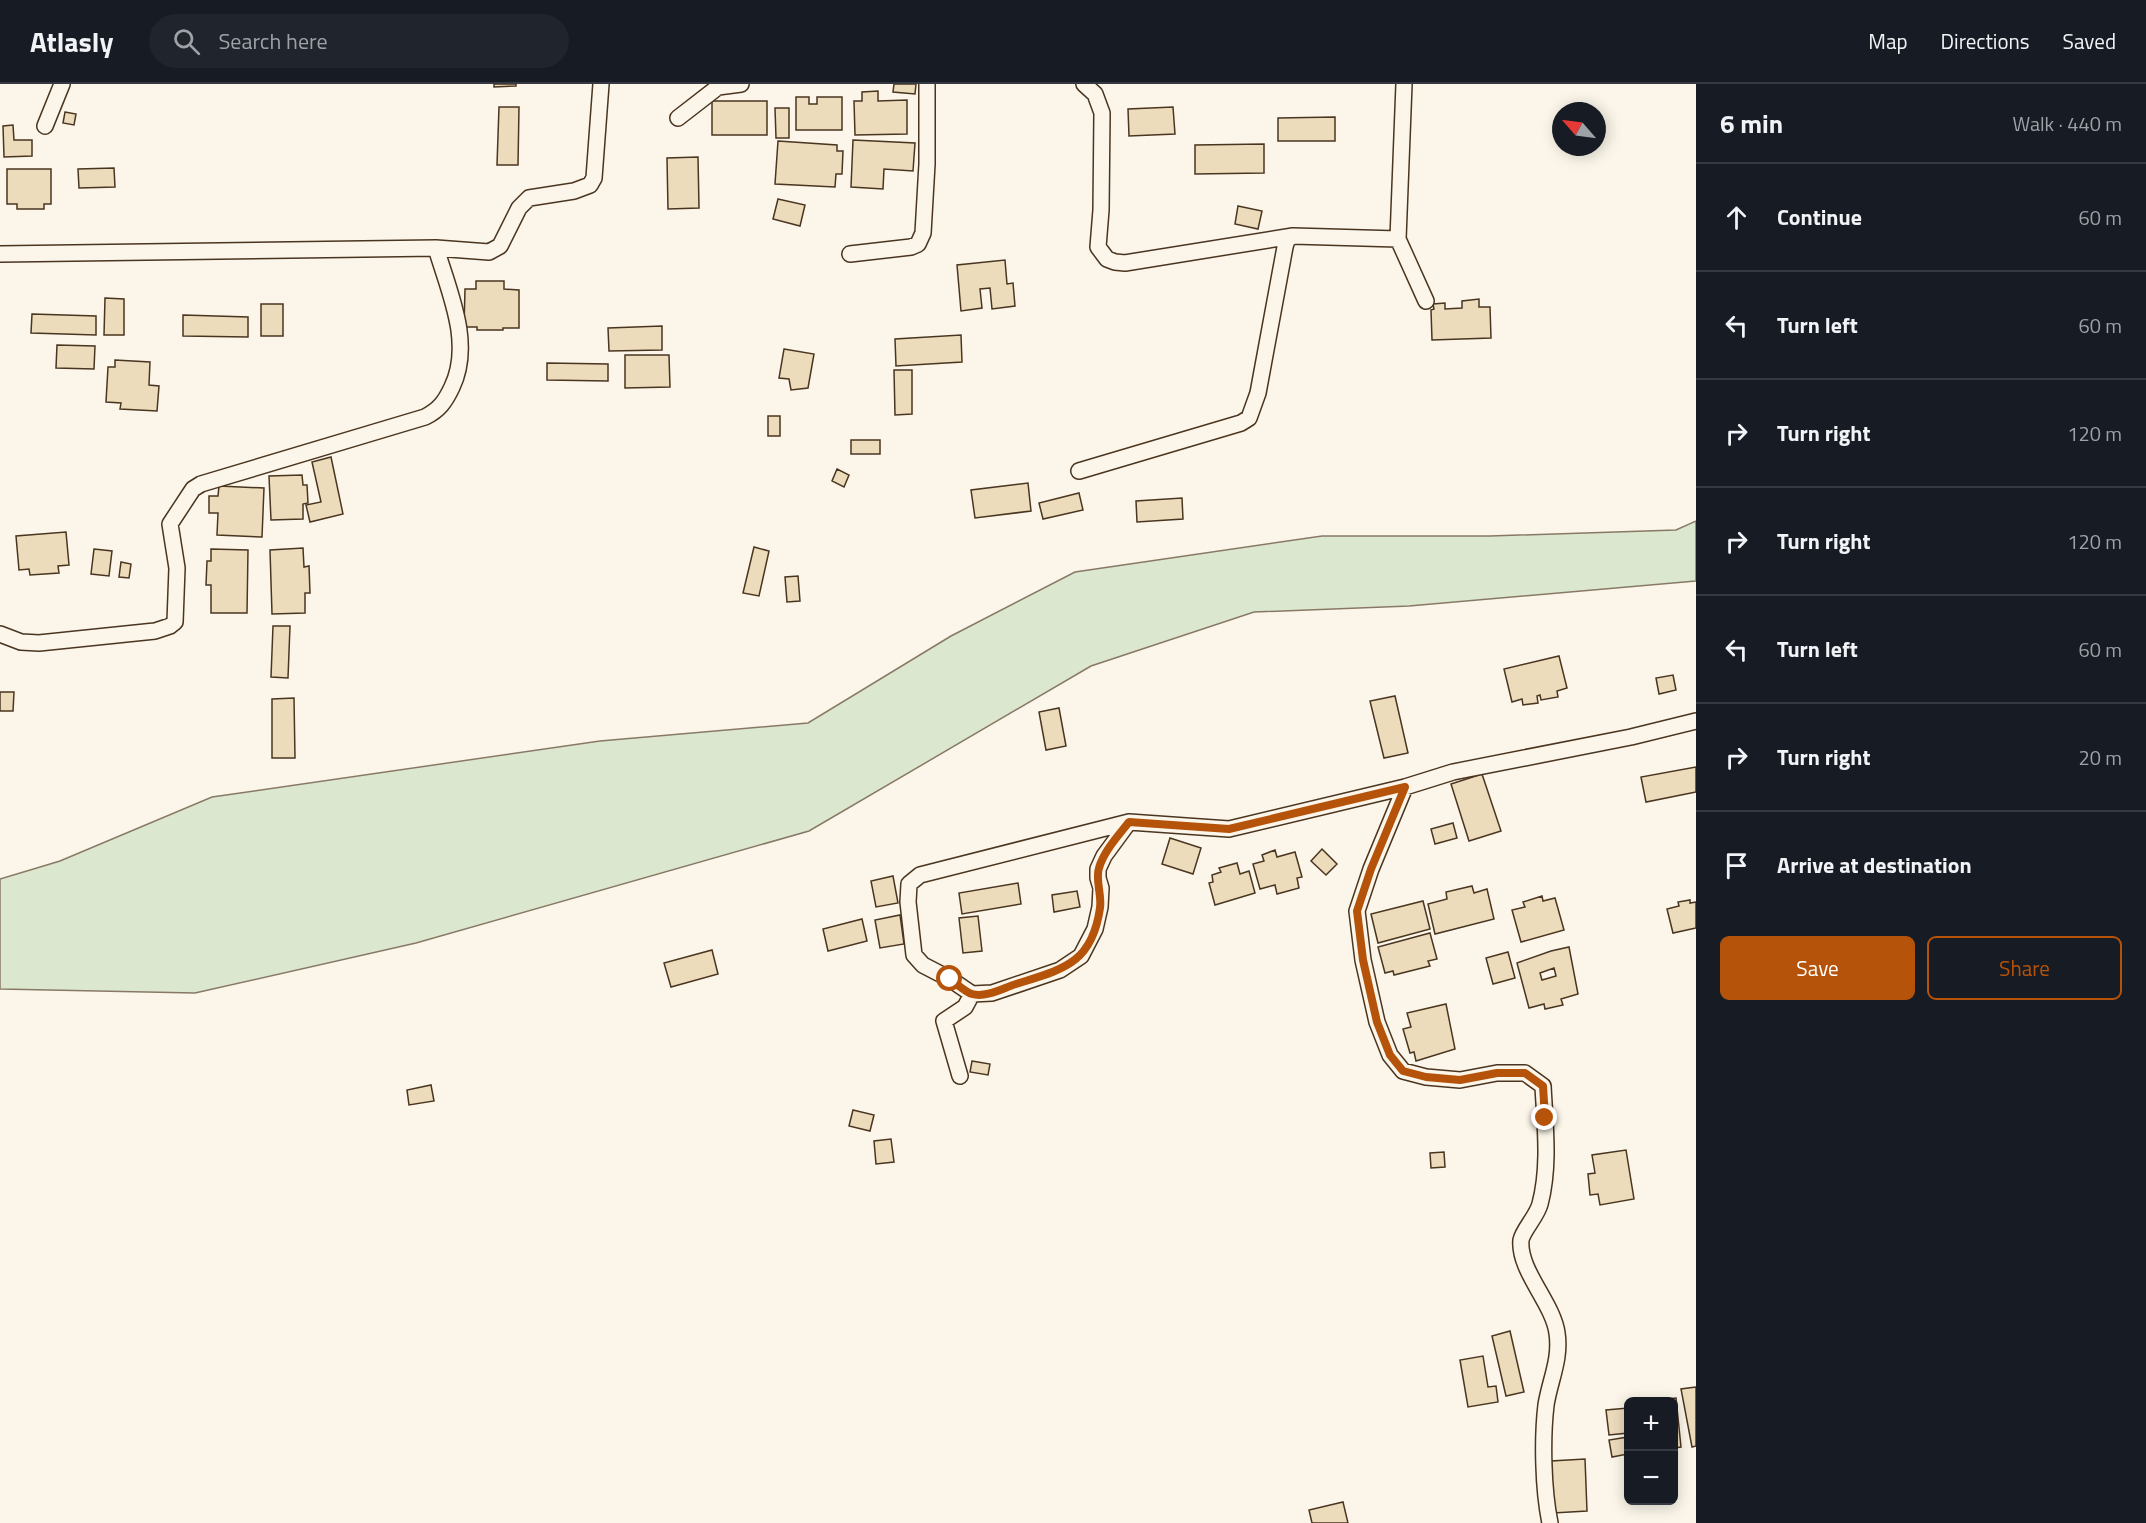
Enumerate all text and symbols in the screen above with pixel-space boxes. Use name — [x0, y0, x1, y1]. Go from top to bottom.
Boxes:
search box — [149, 14, 569, 68]
text: Atlasly — [30, 20, 113, 63]
text: Search here — [218, 24, 328, 58]
icon: search — [170, 25, 203, 58]
text: Map — [1868, 25, 1908, 57]
text: Directions — [1941, 25, 2030, 57]
text: Saved — [2063, 25, 2116, 57]
north arrow — [1552, 102, 1606, 156]
text: 6 min — [1720, 104, 1783, 143]
text: Walk · 440 m — [2013, 108, 2122, 139]
text: Continue — [1777, 200, 1862, 234]
icon: ahead — [1720, 201, 1753, 234]
text: 60 m — [2078, 202, 2122, 233]
text: Turn left — [1777, 308, 1858, 342]
icon: left — [1720, 309, 1753, 342]
text: 60 m — [2078, 310, 2122, 341]
text: Turn right — [1777, 416, 1871, 450]
icon: right — [1720, 417, 1753, 450]
text: 120 m — [2067, 418, 2122, 449]
text: Turn right — [1777, 524, 1871, 558]
icon: right — [1720, 525, 1753, 558]
text: 120 m — [2067, 526, 2122, 557]
text: Turn left — [1777, 632, 1858, 666]
icon: left — [1720, 633, 1753, 666]
text: 60 m — [2078, 634, 2122, 665]
text: Turn right — [1777, 740, 1871, 774]
icon: right — [1720, 741, 1753, 774]
text: 20 m — [2078, 742, 2122, 773]
text: Arrive at destination — [1777, 848, 1972, 882]
icon: arrive — [1720, 849, 1753, 882]
button: Save — [1720, 936, 1915, 1000]
button: Share — [1927, 936, 2122, 1000]
route start — [936, 965, 962, 991]
route end — [1531, 1104, 1557, 1130]
map controls — [1624, 1397, 1678, 1505]
button: + — [1624, 1397, 1678, 1451]
button: − — [1624, 1451, 1678, 1505]

